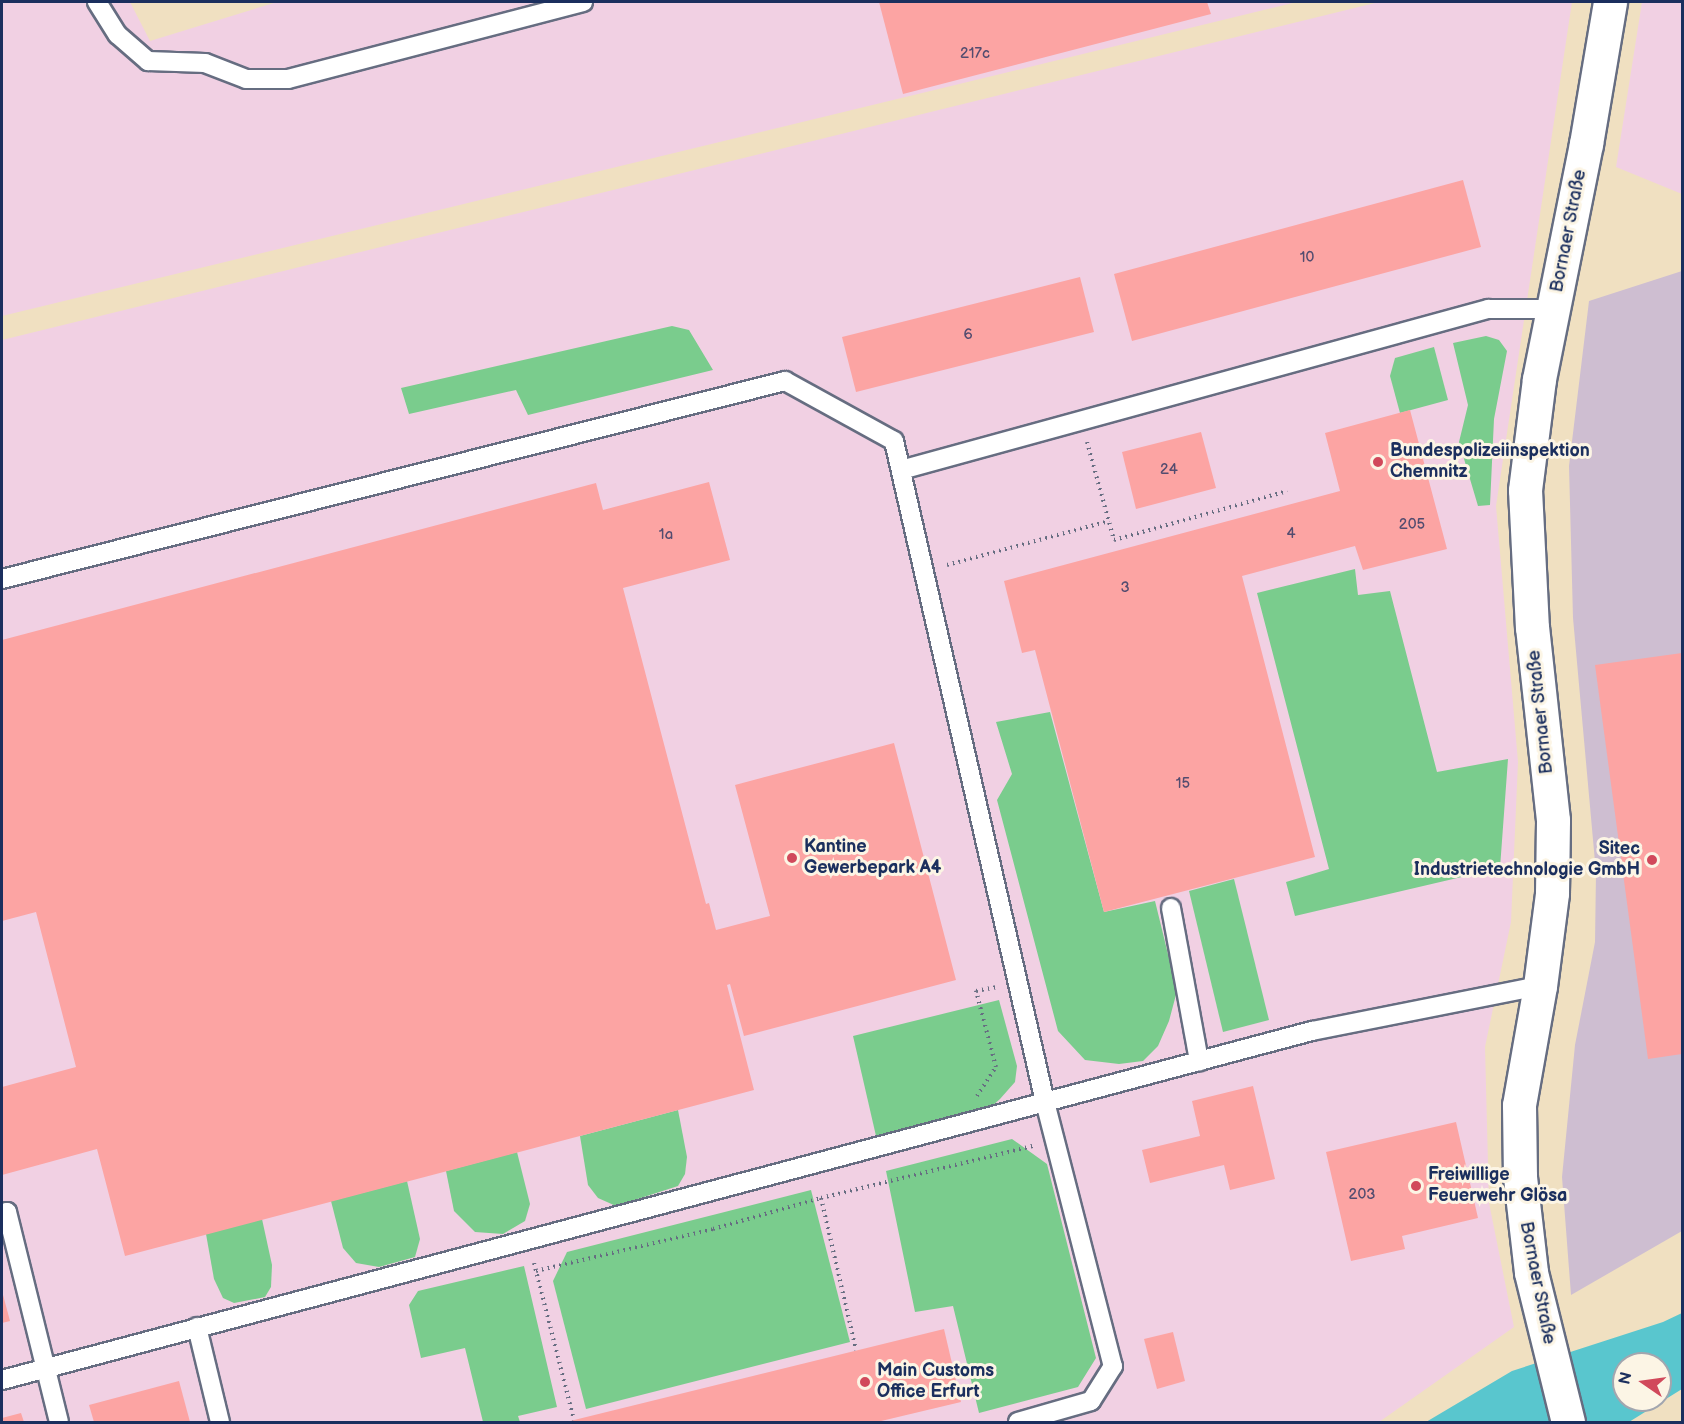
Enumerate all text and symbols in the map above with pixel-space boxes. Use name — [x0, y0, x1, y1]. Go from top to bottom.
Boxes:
house number: 217c — [960, 45, 990, 63]
street label: Bornaer Straße — [1546, 168, 1592, 294]
house number: 10 — [1300, 249, 1314, 267]
house number: 6 — [963, 326, 973, 344]
place label: Bundespolizeiinspektion Chemnitz — [1390, 441, 1590, 484]
marker: Bundespolizeiinspektion Chemnitz — [1371, 455, 1385, 469]
house number: 24 — [1160, 461, 1178, 479]
house number: 205 — [1399, 516, 1425, 534]
house number: 4 — [1286, 525, 1296, 543]
house number: 1a — [659, 526, 673, 544]
house number: 3 — [1120, 579, 1130, 597]
street label: Bornaer Straße — [1524, 649, 1558, 775]
house number: 15 — [1176, 775, 1190, 793]
place label: Kantine Gewerbepark A4 — [804, 837, 941, 880]
place label: Sitec Industrietechnologie GmbH — [1414, 839, 1640, 882]
marker: Kantine Gewerbepark A4 — [785, 851, 799, 865]
marker: Sitec Industrietechnologie GmbH — [1645, 853, 1659, 867]
place label: Freiwillige Feuerwehr Glösa — [1428, 1165, 1567, 1208]
marker: Freiwillige Feuerwehr Glösa — [1409, 1179, 1423, 1193]
house number: 203 — [1349, 1186, 1375, 1204]
street label: Bornaer Straße — [1514, 1220, 1560, 1346]
north arrow — [1612, 1352, 1672, 1412]
place label: Main Customs Office Erfurt — [877, 1361, 994, 1404]
text: N — [1615, 1370, 1637, 1386]
marker: Main Customs Office Erfurt — [858, 1375, 872, 1389]

